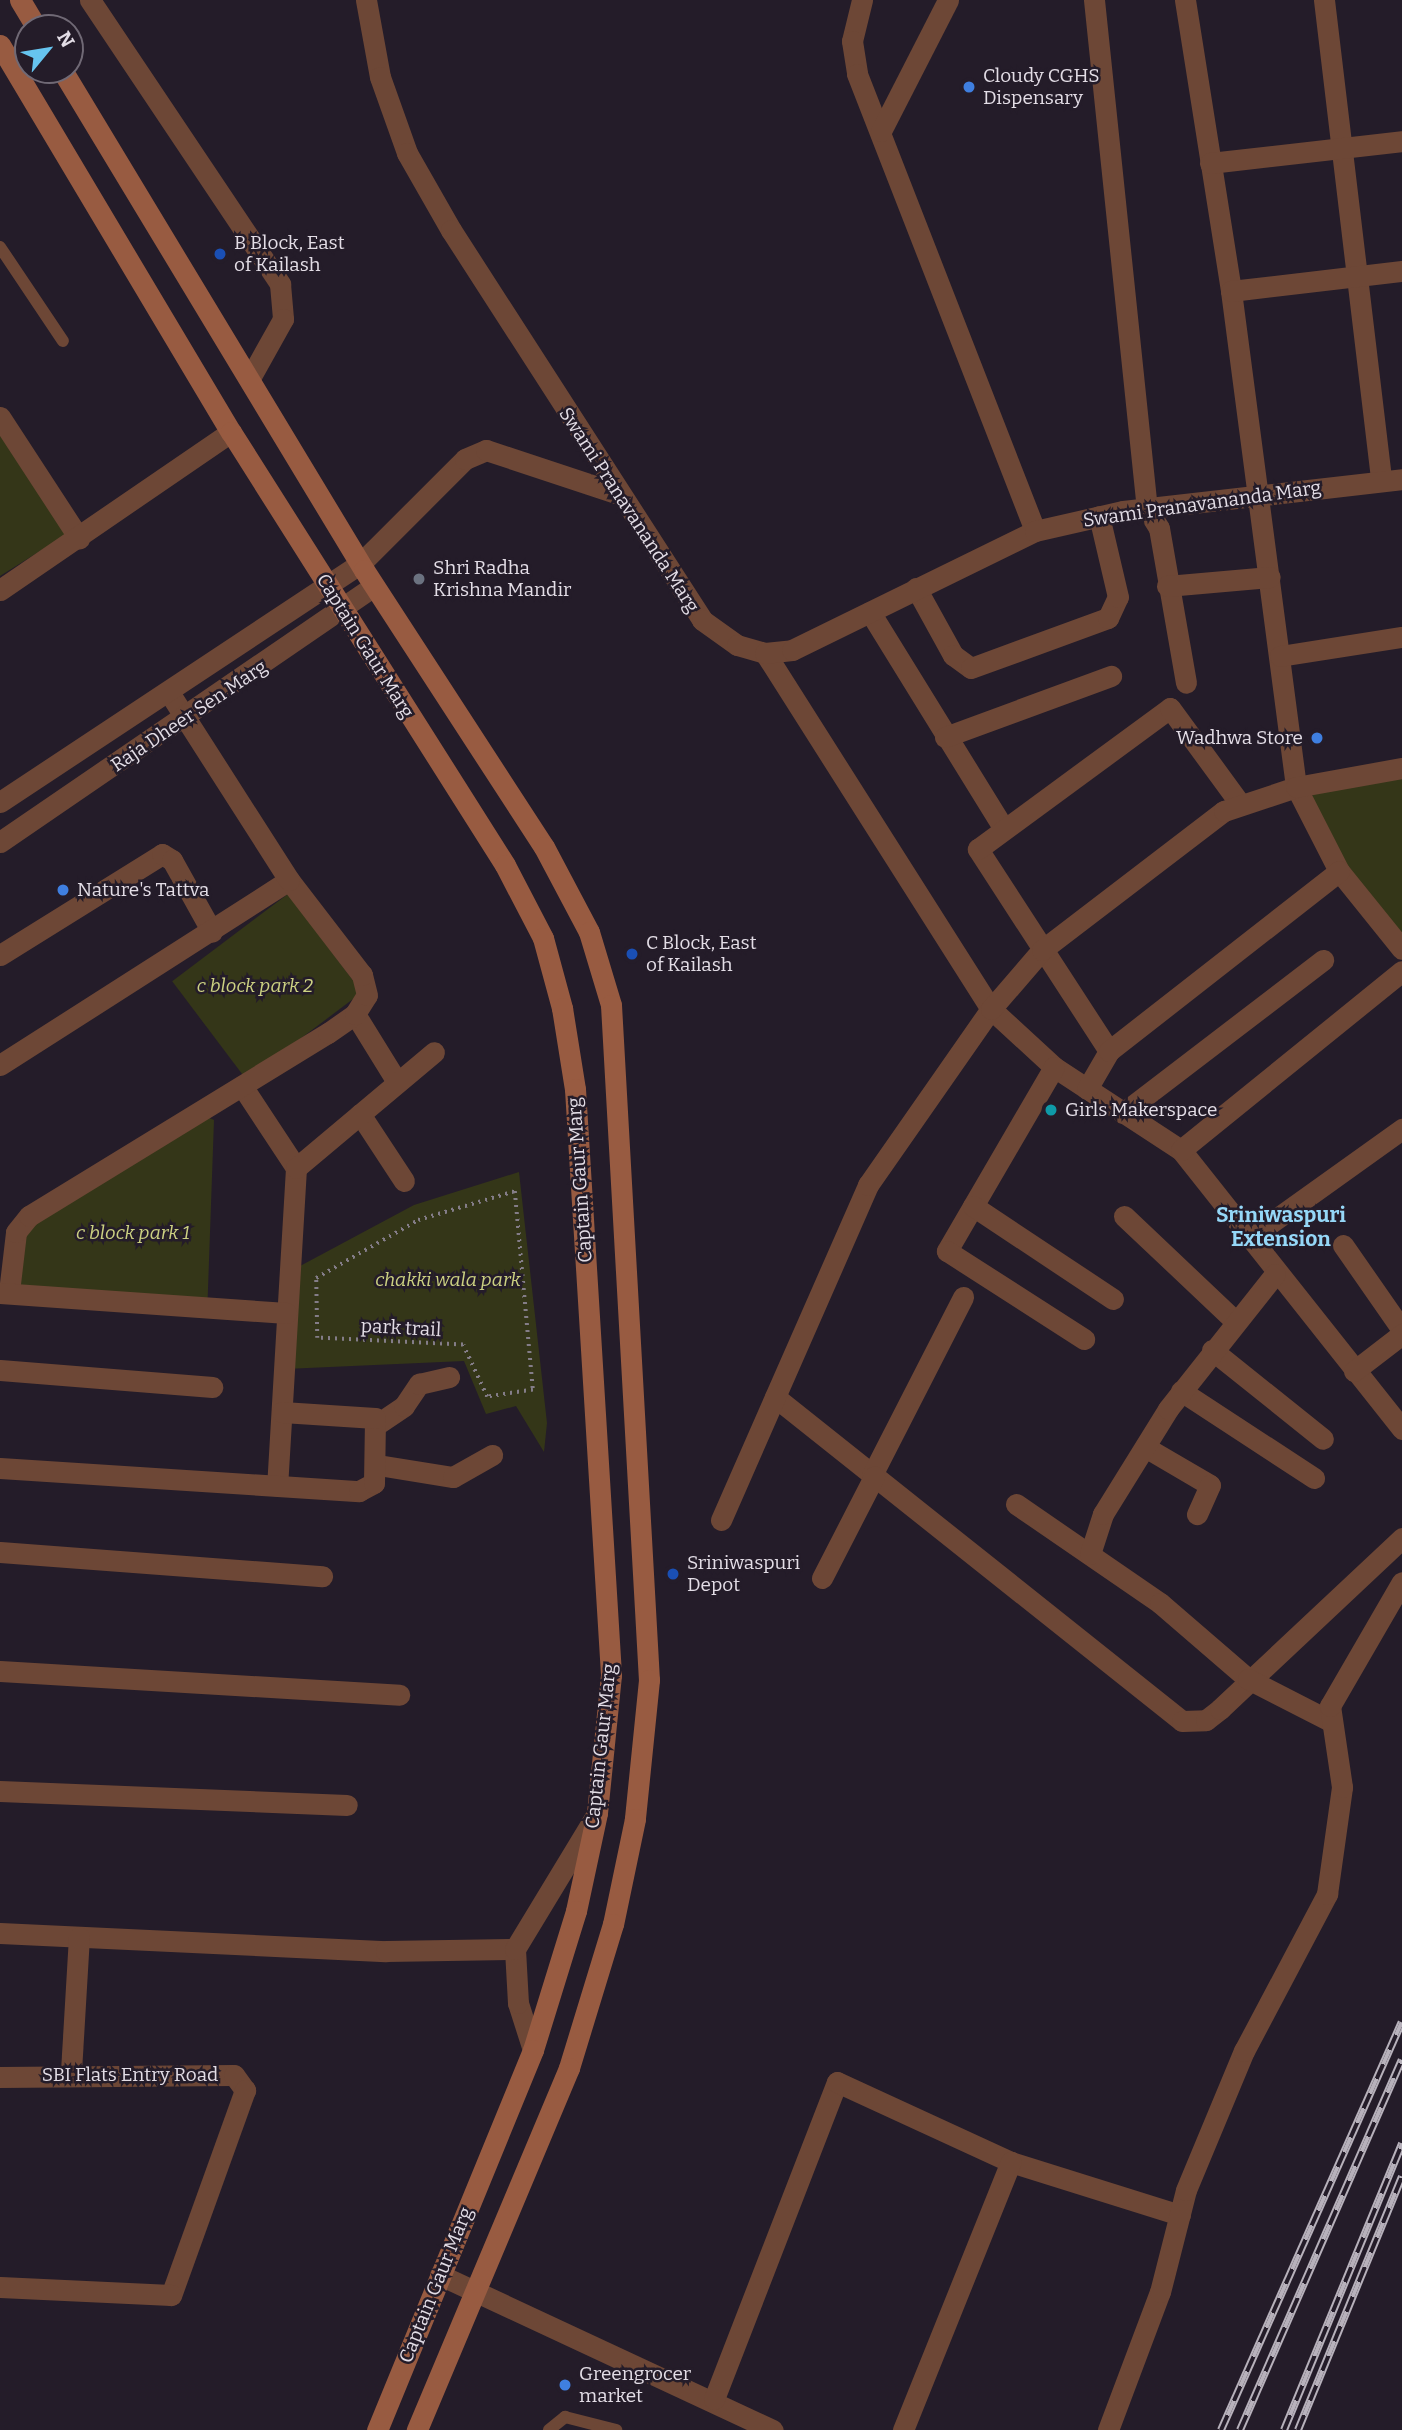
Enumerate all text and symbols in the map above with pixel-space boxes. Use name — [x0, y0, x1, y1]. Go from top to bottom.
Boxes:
north arrow — [14, 14, 84, 84]
text: N — [52, 27, 80, 51]
place label: Cloudy CGHS Dispensary — [983, 65, 1100, 109]
marker: Cloudy CGHS Dispensary — [961, 79, 977, 95]
place label: B Block, East of Kailash — [234, 232, 345, 276]
marker: B Block, East of Kailash — [212, 246, 228, 262]
street label: Swami Pranavananda Marg — [554, 403, 704, 617]
street label: Swami Pranavananda Marg — [1082, 476, 1322, 532]
place label: Shri Radha Krishna Mandir — [433, 557, 571, 601]
street label: Captain Gaur Marg — [311, 570, 419, 722]
marker: Shri Radha Krishna Mandir — [411, 571, 427, 587]
street label: Raja Dheer Sen Marg — [107, 655, 271, 777]
place label: Wadhwa Store — [1176, 727, 1303, 749]
marker: Wadhwa Store — [1309, 730, 1325, 746]
place label: Nature's Tattva — [77, 879, 210, 901]
marker: Nature's Tattva — [55, 882, 71, 898]
place label: C Block, East of Kailash — [646, 932, 757, 976]
marker: C Block, East of Kailash — [624, 946, 640, 962]
park label: c block park 2 — [197, 975, 313, 997]
street label: Captain Gaur Marg — [563, 1096, 597, 1264]
place label: Girls Makerspace — [1065, 1099, 1217, 1121]
marker: Girls Makerspace — [1043, 1102, 1059, 1118]
district label: Sriniwaspuri Extension — [1216, 1202, 1346, 1252]
park label: c block park 1 — [76, 1222, 190, 1244]
park label: chakki wala park — [375, 1269, 521, 1291]
street label: park trail — [360, 1315, 442, 1341]
place label: Sriniwaspuri Depot — [687, 1552, 800, 1596]
marker: Sriniwaspuri Depot — [665, 1566, 681, 1582]
street label: Captain Gaur Marg — [581, 1662, 621, 1830]
street label: SBI Flats Entry Road — [42, 2064, 218, 2086]
street label: Captain Gaur Marg — [394, 2204, 478, 2366]
place label: Greengrocer market — [579, 2363, 691, 2407]
marker: Greengrocer market — [557, 2377, 573, 2393]

